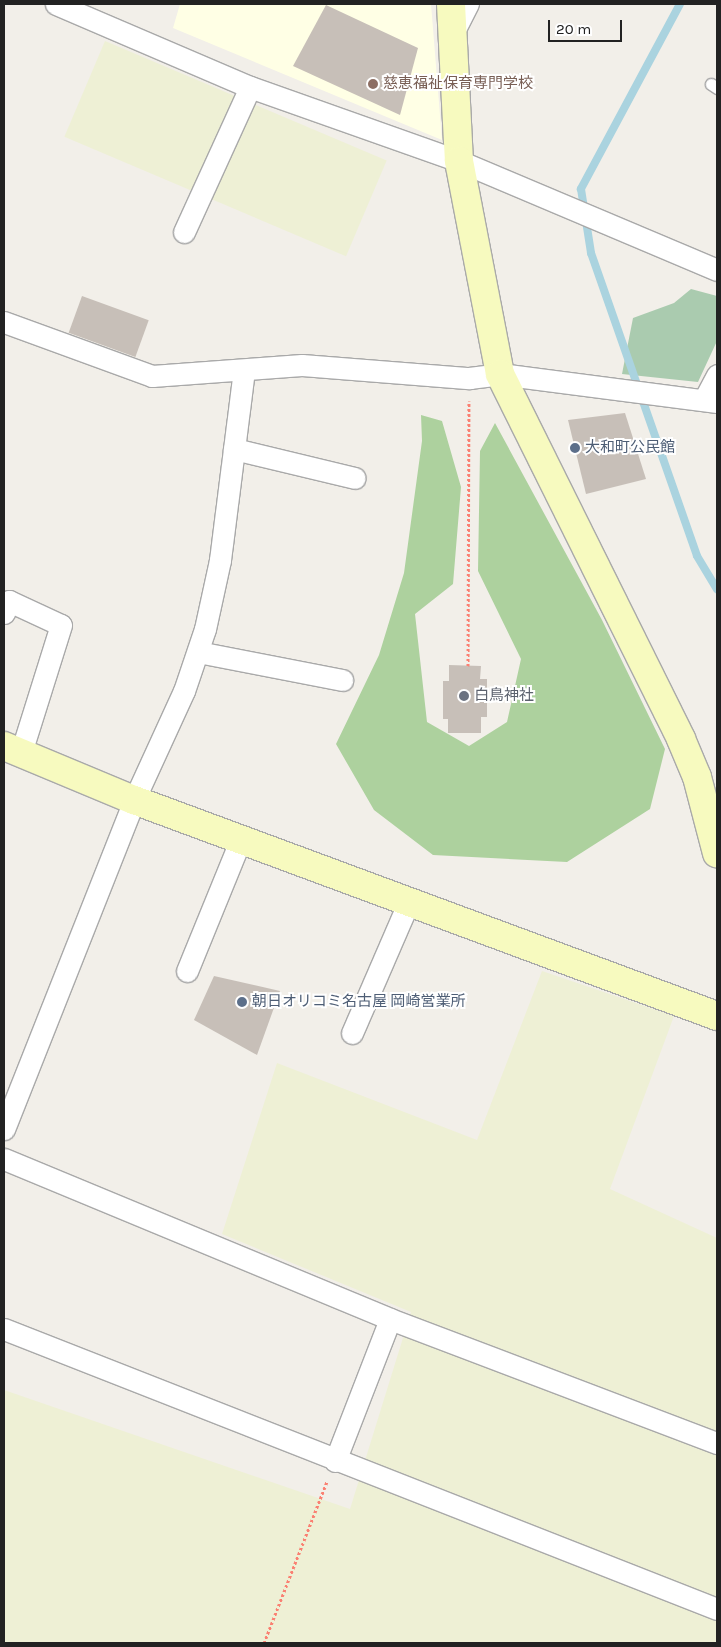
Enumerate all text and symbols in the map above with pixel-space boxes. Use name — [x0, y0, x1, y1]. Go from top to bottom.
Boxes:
scale bar — [551, 10, 625, 42]
text: 20 m — [556, 20, 591, 38]
place label: 慈恵福祉保育専門学校 — [383, 75, 533, 93]
marker: 慈恵福祉保育専門学校 — [367, 78, 379, 90]
place label: 大和町公民館 — [585, 439, 675, 457]
marker: 大和町公民館 — [569, 442, 581, 454]
place label: 白鳥神社 — [474, 687, 534, 705]
marker: 白鳥神社 — [458, 690, 470, 702]
place label: 朝日オリコミ名古屋 岡崎営業所 — [252, 993, 466, 1011]
marker: 朝日オリコミ名古屋 岡崎営業所 — [236, 996, 248, 1008]

